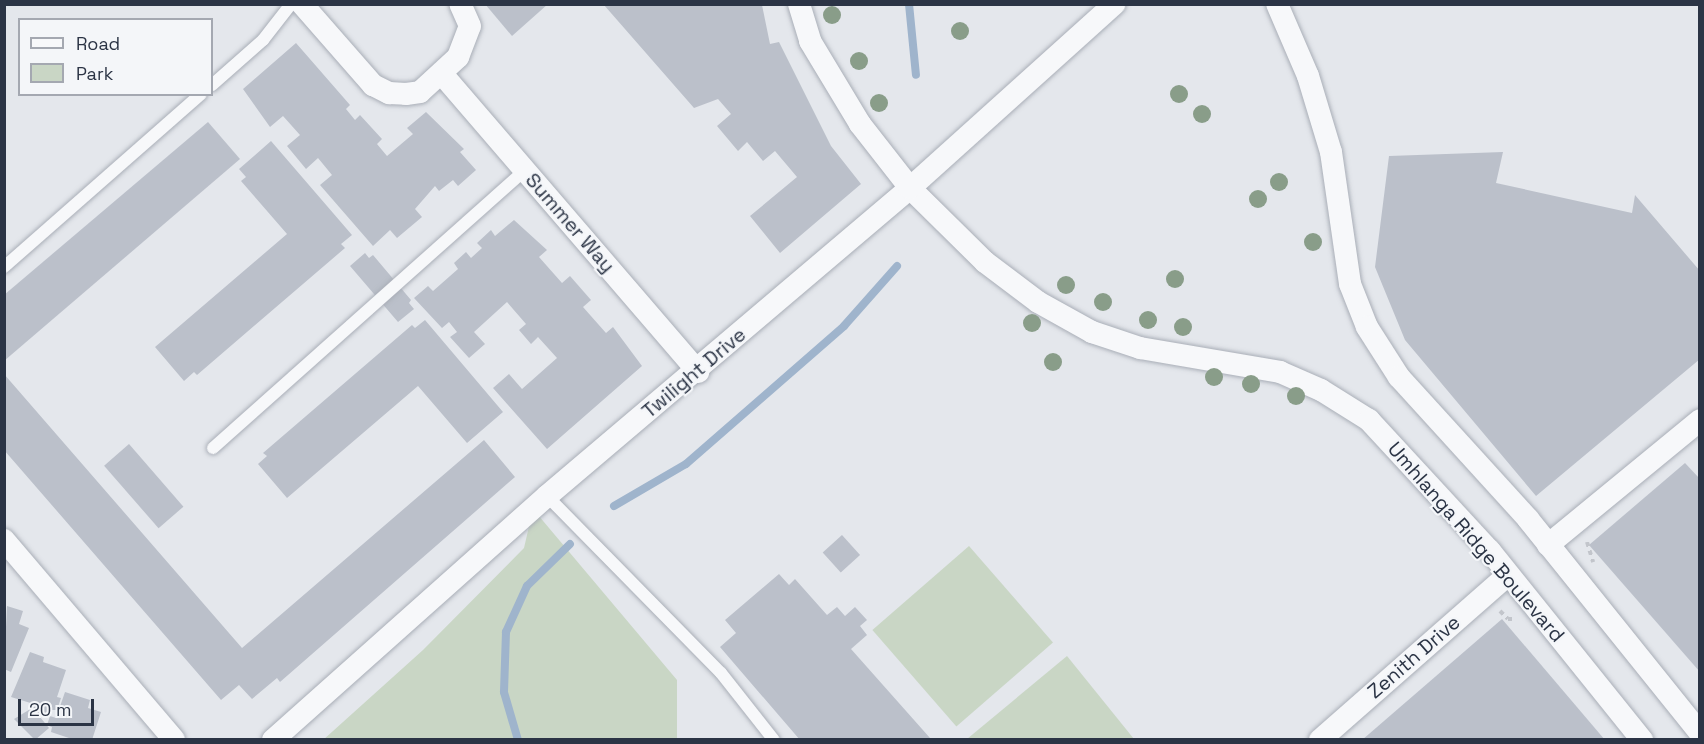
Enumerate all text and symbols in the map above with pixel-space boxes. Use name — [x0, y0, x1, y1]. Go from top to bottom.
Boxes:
legend — [18, 18, 213, 96]
text: Road — [76, 32, 120, 55]
text: Park — [76, 62, 113, 85]
street label: Summer Way — [520, 168, 620, 278]
street label: Twilight Drive — [637, 323, 751, 423]
street label: Umhlanga Ridge Boulevard — [1383, 437, 1569, 647]
street label: Zenith Drive — [1363, 610, 1465, 704]
scale bar — [21, 687, 98, 725]
text: 20 m — [29, 698, 72, 721]

